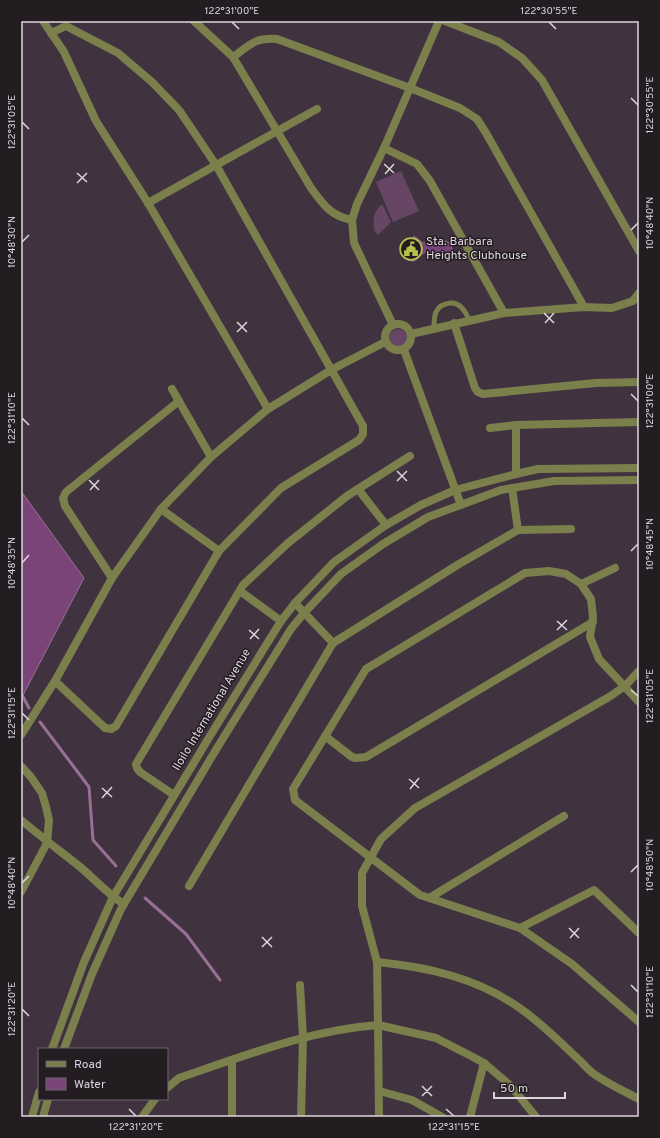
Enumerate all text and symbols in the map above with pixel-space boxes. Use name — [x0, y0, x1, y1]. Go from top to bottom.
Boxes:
text: 122°31'00"E — [205, 5, 259, 18]
text: 122°30'55"E — [521, 5, 577, 18]
text: 122°30'55"E — [644, 77, 657, 133]
text: 122°31'05"E — [6, 95, 19, 149]
text: 10°48'40"N — [644, 197, 657, 249]
text: 10°48'30"N — [6, 216, 19, 268]
place label: Sta. Barbara Heights Clubhouse — [426, 234, 527, 264]
public building icon: Sta. Barbara Heights Clubhouse — [398, 236, 424, 262]
text: 122°31'00"E — [644, 374, 657, 428]
text: 122°31'10"E — [6, 392, 19, 444]
text: 10°48'45"N — [644, 518, 657, 570]
text: 10°48'35"N — [6, 537, 19, 589]
street label: Iloilo International Avenue — [169, 646, 255, 774]
text: 122°31'05"E — [644, 669, 657, 723]
text: 122°31'15"E — [6, 687, 19, 739]
text: 10°48'50"N — [644, 839, 657, 891]
text: 10°48'40"N — [6, 857, 19, 909]
text: 122°31'10"E — [644, 966, 657, 1018]
text: 122°31'20"E — [6, 982, 19, 1036]
legend — [38, 1048, 168, 1100]
text: Road — [74, 1057, 102, 1073]
scale bar — [494, 1074, 565, 1100]
text: Water — [74, 1077, 106, 1093]
text: 50 m — [500, 1081, 528, 1097]
text: 122°31'20"E — [109, 1121, 163, 1134]
text: 122°31'15"E — [428, 1121, 480, 1134]

